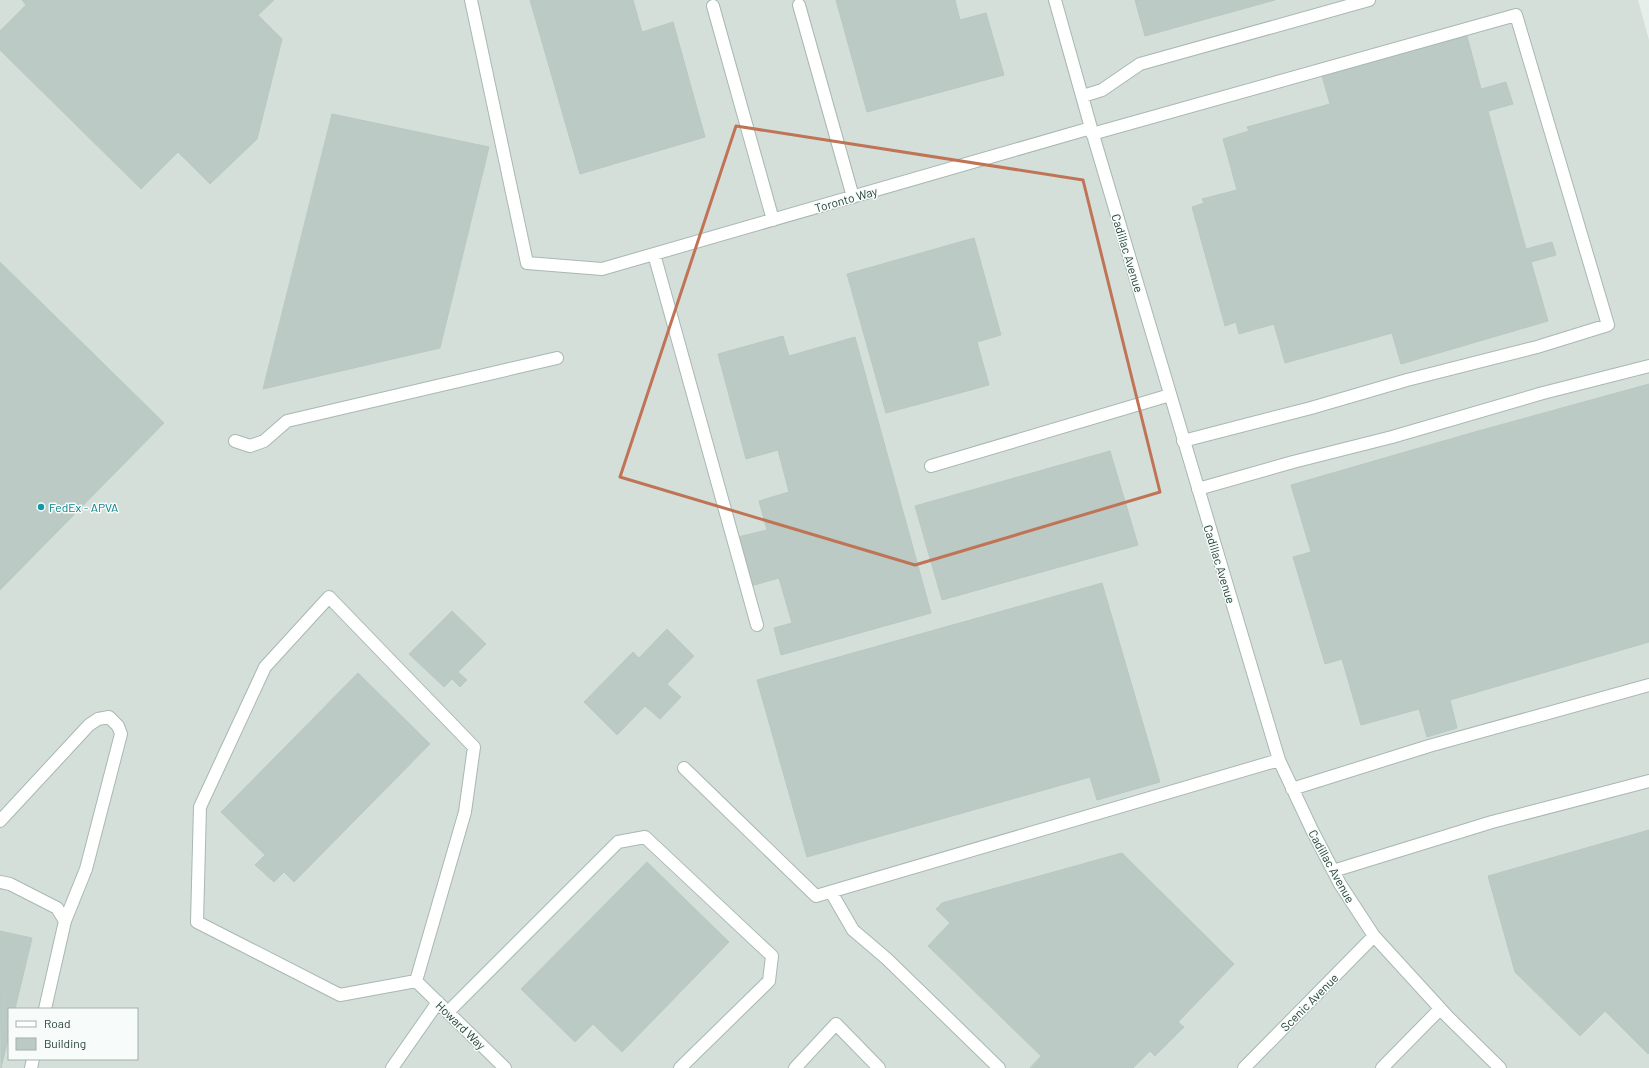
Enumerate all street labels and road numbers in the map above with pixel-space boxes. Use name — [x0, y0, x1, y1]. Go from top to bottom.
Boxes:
street label: Toronto Way — [813, 183, 879, 215]
street label: Cadillac Avenue — [1109, 212, 1147, 294]
street label: Cadillac Avenue — [1201, 523, 1239, 605]
street label: Cadillac Avenue — [1306, 827, 1358, 905]
street label: Scenic Avenue — [1277, 970, 1341, 1034]
street label: Howard Way — [433, 998, 489, 1052]

